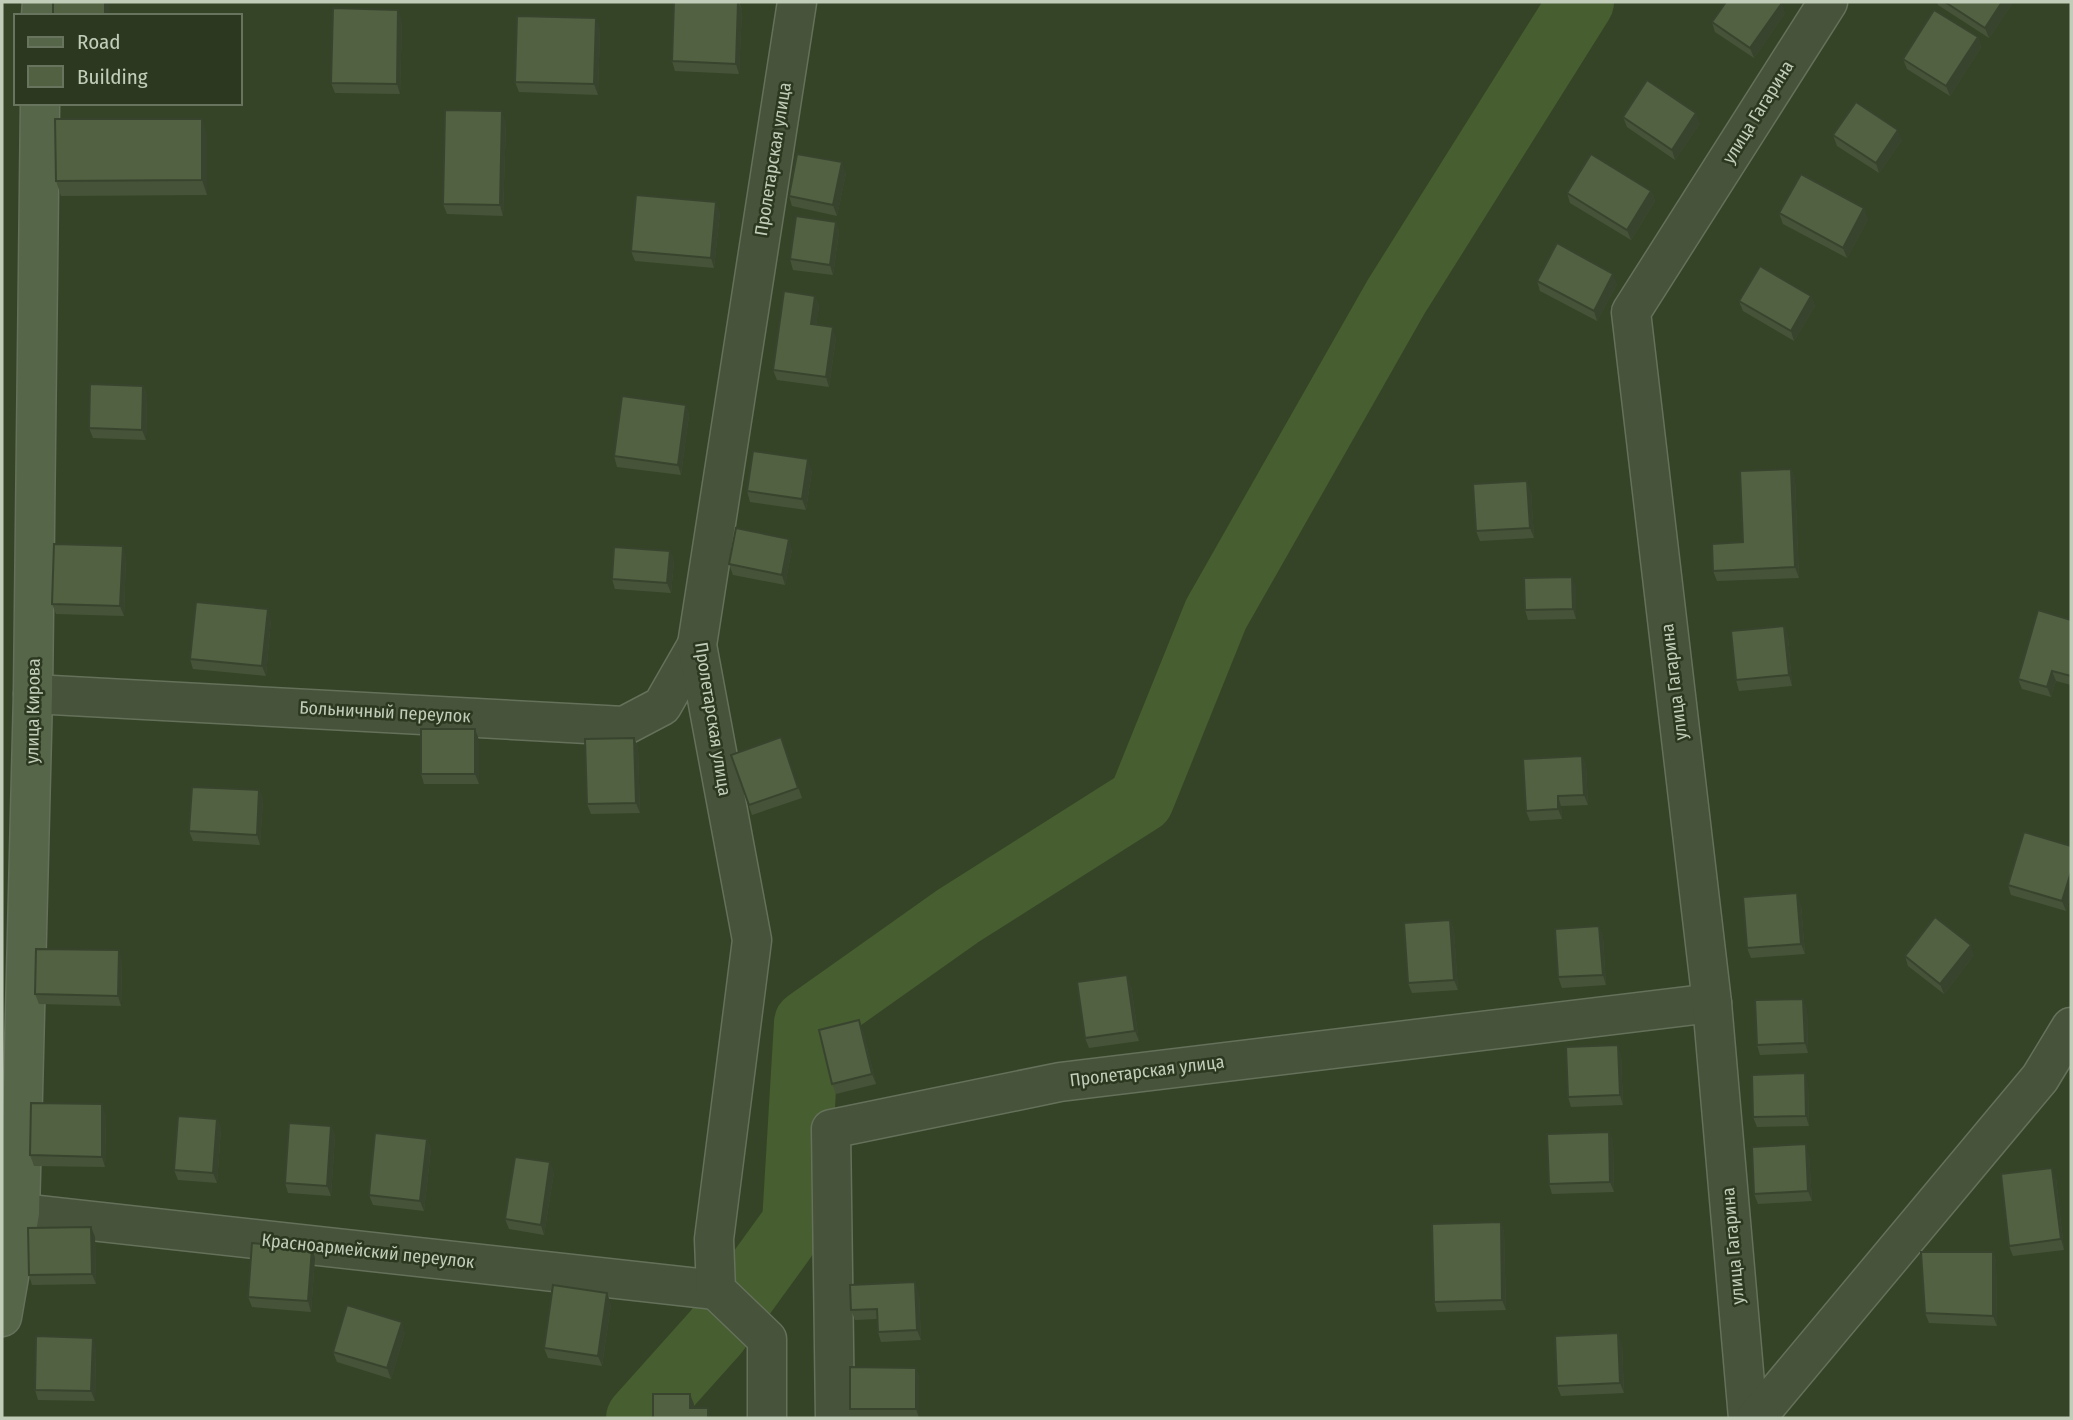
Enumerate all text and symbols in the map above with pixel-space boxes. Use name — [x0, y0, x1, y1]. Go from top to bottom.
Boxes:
legend — [14, 14, 242, 105]
text: Road — [77, 29, 121, 55]
street label: улица Гагарина — [1718, 56, 1799, 168]
text: Building — [77, 64, 148, 90]
street label: Пролетарская улица — [750, 80, 796, 237]
street label: улица Гагарина — [1656, 622, 1692, 742]
street label: Пролетарская улица — [690, 641, 736, 798]
street label: улица Кирова — [21, 658, 45, 764]
street label: Больничный переулок — [299, 697, 472, 728]
street label: Пролетарская улица — [1069, 1051, 1226, 1091]
street label: улица Гагарина — [1717, 1186, 1749, 1305]
street label: Красноармейский переулок — [260, 1229, 476, 1273]

